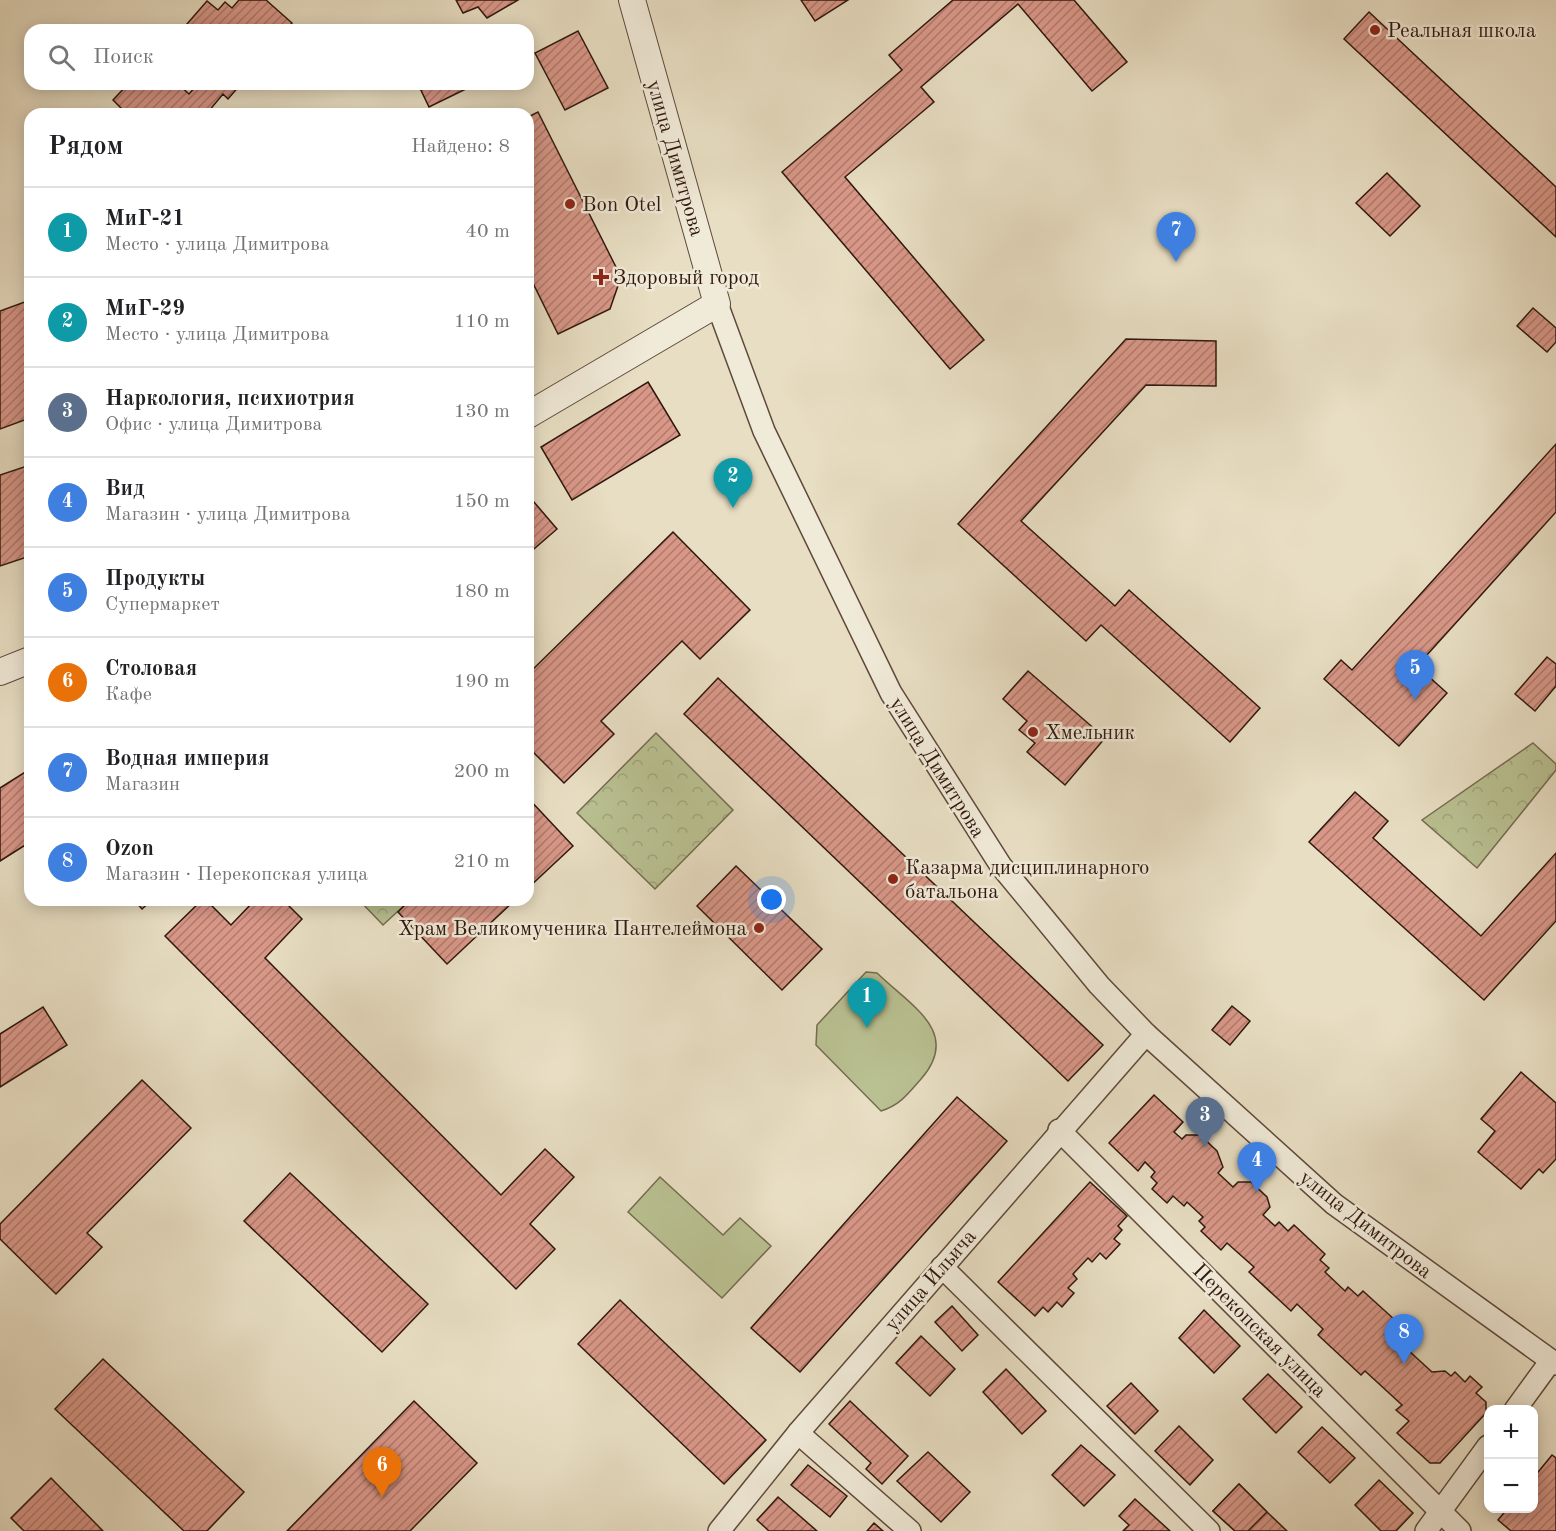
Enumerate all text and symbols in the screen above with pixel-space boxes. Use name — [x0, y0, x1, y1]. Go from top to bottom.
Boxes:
place label: Реальная школа — [1387, 21, 1536, 42]
marker: Реальная школа — [1368, 23, 1382, 37]
search box — [24, 24, 534, 90]
icon: search — [45, 41, 78, 74]
text: Поиск — [93, 46, 154, 68]
street label: улица Димитрова — [642, 78, 707, 239]
text: Рядом — [48, 134, 123, 160]
text: Найдено: 8 — [411, 137, 510, 157]
place label: Bon Otel — [582, 195, 662, 216]
marker: Bon Otel — [563, 197, 577, 211]
text: МиГ-21 — [105, 208, 185, 230]
pin: 7 — [1156, 212, 1196, 262]
text: 1 — [62, 222, 73, 242]
text: 40 m — [465, 222, 510, 242]
text: Место · улица Димитрова — [105, 235, 330, 255]
place label: Здоровый город — [613, 268, 759, 289]
marker: Здоровый город — [594, 270, 608, 284]
text: МиГ-29 — [105, 298, 185, 320]
text: 2 — [62, 312, 73, 332]
text: 110 m — [454, 312, 510, 332]
text: Место · улица Димитрова — [105, 325, 330, 345]
text: Наркология, психиотрия — [105, 388, 355, 410]
text: 3 — [62, 402, 73, 422]
text: 130 m — [454, 402, 510, 422]
text: Офис · улица Димитрова — [105, 415, 322, 435]
pin: 2 — [714, 458, 752, 508]
text: Вид — [105, 478, 145, 500]
text: 4 — [62, 492, 73, 512]
text: 150 m — [454, 492, 510, 512]
text: Магазин · улица Димитрова — [105, 505, 351, 525]
text: Продукты — [105, 568, 205, 590]
text: 5 — [62, 582, 73, 602]
text: 180 m — [454, 582, 510, 602]
text: Супермаркет — [105, 595, 220, 615]
pin: 5 — [1396, 650, 1434, 700]
text: Столовая — [105, 658, 197, 680]
text: 6 — [62, 672, 73, 692]
text: 190 m — [454, 672, 510, 692]
text: Кафе — [105, 685, 152, 705]
street label: улица Димитрова — [885, 694, 988, 842]
place label: Хмельник — [1045, 723, 1136, 744]
marker: Хмельник — [1026, 725, 1040, 739]
text: Водная империя — [105, 748, 270, 770]
text: 7 — [62, 762, 73, 782]
text: 200 m — [454, 762, 510, 782]
text: Магазин — [105, 775, 180, 795]
text: Ozon — [105, 838, 154, 860]
text: 8 — [62, 852, 73, 872]
text: 210 m — [454, 852, 510, 872]
place label: Казарма дисциплинарного батальона — [905, 858, 1149, 903]
text: Магазин · Перекопская улица — [105, 865, 368, 885]
marker: Казарма дисциплинарного батальона — [886, 872, 900, 886]
your location — [757, 885, 786, 914]
place label: Храм Великомученика Пантелеймона — [398, 919, 747, 940]
marker: Храм Великомученика Пантелеймона — [752, 921, 766, 935]
pin: 1 — [848, 978, 886, 1028]
pin: 3 — [1186, 1098, 1224, 1147]
pin: 4 — [1238, 1142, 1276, 1192]
street label: улица Димитрова — [1295, 1167, 1435, 1283]
street label: улица Ильича — [881, 1226, 981, 1336]
street label: Перекопская улица — [1188, 1260, 1330, 1402]
pin: 8 — [1384, 1314, 1424, 1364]
map controls — [1484, 1405, 1538, 1513]
button: + — [1484, 1405, 1538, 1459]
pin: 6 — [362, 1448, 401, 1497]
button: − — [1484, 1459, 1538, 1513]

